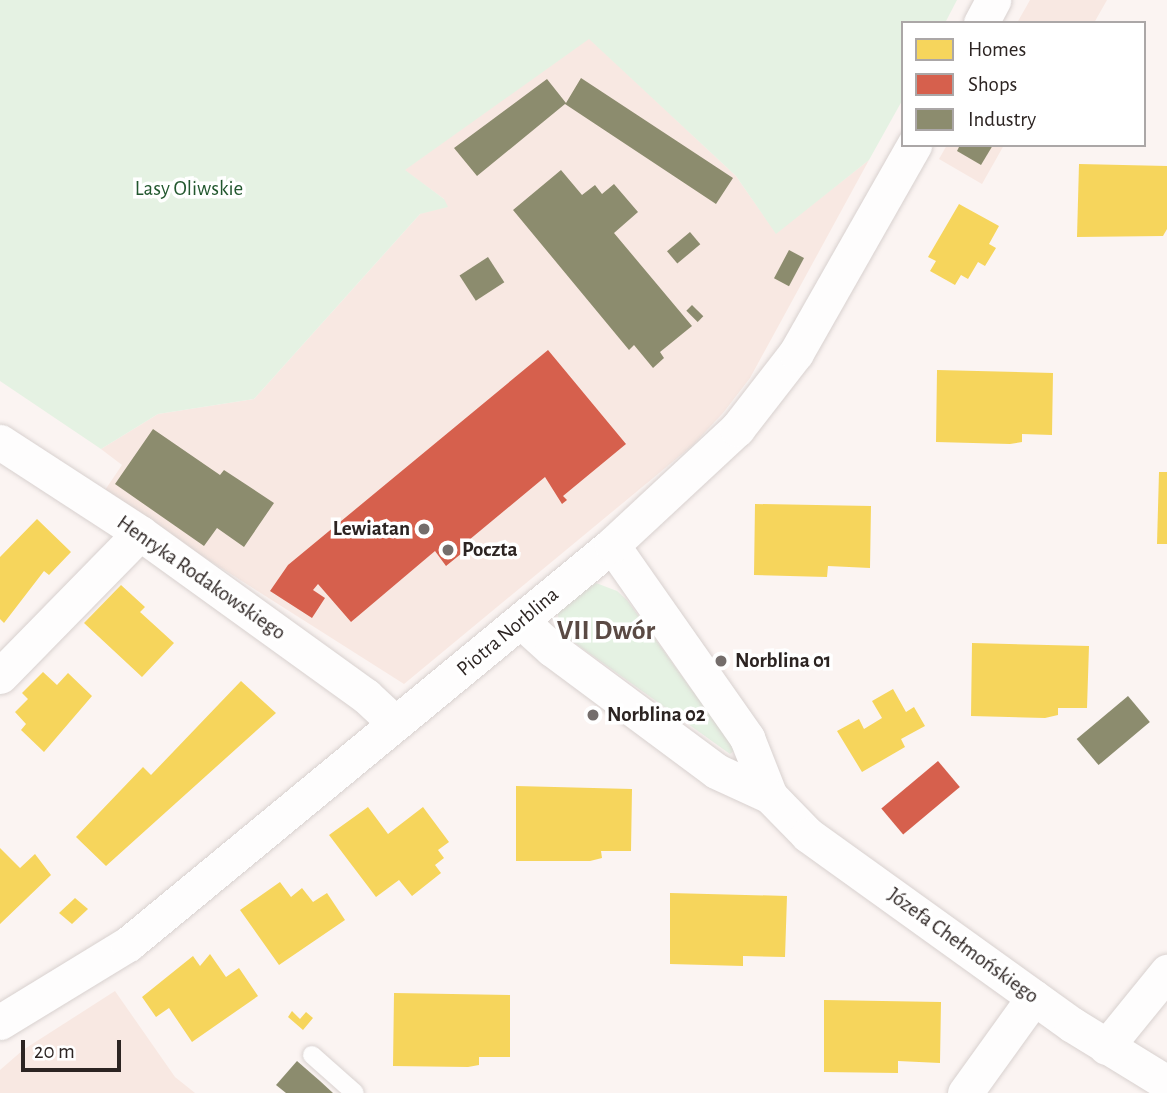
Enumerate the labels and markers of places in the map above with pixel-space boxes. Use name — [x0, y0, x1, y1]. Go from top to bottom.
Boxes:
place label: Lewiatan — [333, 516, 410, 542]
marker: Lewiatan — [416, 521, 432, 537]
place label: Poczta — [462, 537, 518, 563]
marker: Poczta — [440, 542, 456, 558]
place label: Norblina 01 — [735, 648, 831, 674]
marker: Norblina 01 — [713, 653, 729, 669]
place label: Norblina 02 — [607, 702, 706, 728]
marker: Norblina 02 — [585, 707, 601, 723]

